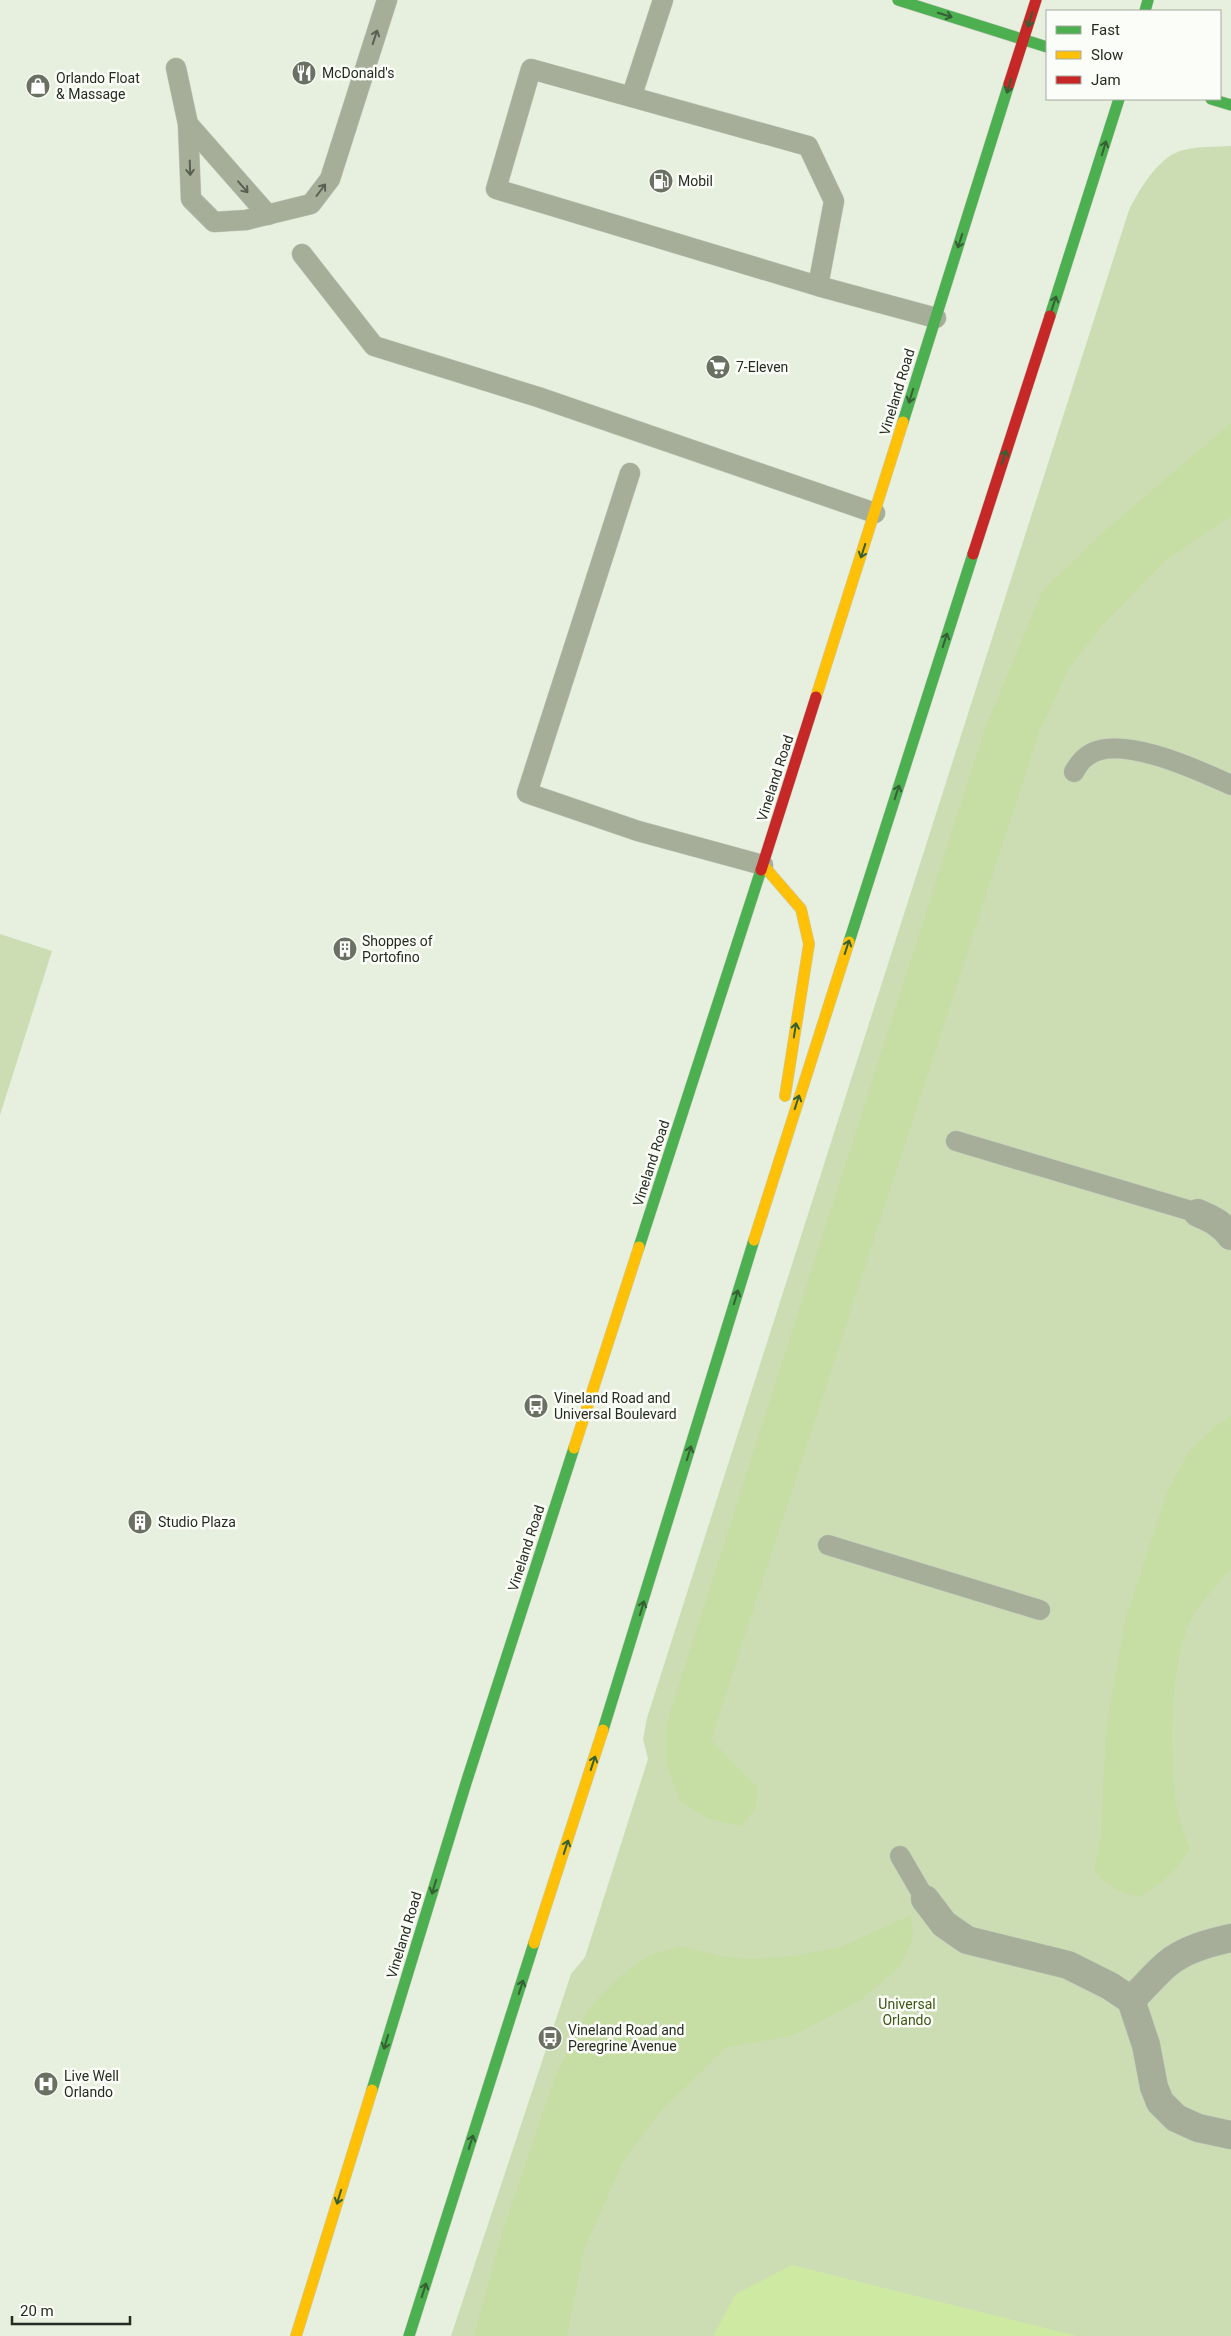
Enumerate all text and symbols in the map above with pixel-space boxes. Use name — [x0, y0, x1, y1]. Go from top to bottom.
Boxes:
one-way arrow — [936, 10, 952, 20]
legend — [1046, 10, 1221, 100]
one-way arrow — [1025, 11, 1034, 27]
text: Fast — [1091, 21, 1120, 39]
one-way arrow — [370, 30, 380, 46]
text: Slow — [1091, 46, 1123, 64]
restaurant icon: McDonald's — [291, 60, 317, 86]
place label: McDonald's — [322, 65, 395, 81]
place label: Orlando Float & Massage — [56, 70, 140, 102]
text: Jam — [1091, 71, 1121, 89]
shop icon: Orlando Float & Massage — [25, 73, 51, 99]
one-way arrow — [1004, 77, 1014, 93]
one-way arrow — [1099, 140, 1109, 156]
one-way arrow — [185, 160, 194, 176]
fuel station icon: Mobil — [648, 168, 674, 194]
place label: Mobil — [678, 173, 713, 189]
one-way arrow — [237, 180, 249, 193]
one-way arrow — [316, 184, 327, 197]
one-way arrow — [955, 232, 965, 248]
one-way arrow — [1050, 295, 1059, 311]
street label: Vineland Road — [876, 347, 918, 437]
supermarket icon: 7-Eleven — [705, 354, 731, 380]
place label: 7-Eleven — [736, 359, 788, 375]
one-way arrow — [906, 387, 916, 403]
one-way arrow — [1000, 450, 1010, 466]
one-way arrow — [857, 542, 867, 558]
one-way arrow — [941, 633, 951, 649]
street label: Vineland Road — [754, 733, 796, 823]
one-way arrow — [892, 785, 902, 801]
place label: Shoppes of Portofino — [362, 933, 433, 965]
building icon: Shoppes of Portofino — [332, 936, 358, 962]
one-way arrow — [843, 940, 852, 955]
one-way arrow — [791, 1022, 801, 1038]
one-way arrow — [793, 1094, 803, 1110]
street label: Vineland Road — [630, 1118, 672, 1208]
one-way arrow — [732, 1290, 742, 1306]
place label: Vineland Road and Universal Boulevard — [554, 1390, 677, 1422]
bus stop icon: Vineland Road and Universal Boulevard — [523, 1393, 549, 1419]
one-way arrow — [685, 1445, 694, 1461]
street label: Vineland Road — [505, 1503, 547, 1593]
building icon: Studio Plaza — [127, 1509, 153, 1535]
place label: Studio Plaza — [158, 1514, 236, 1530]
one-way arrow — [637, 1601, 647, 1617]
one-way arrow — [588, 1756, 598, 1772]
one-way arrow — [562, 1839, 571, 1855]
one-way arrow — [429, 1878, 439, 1894]
street label: Vineland Road — [383, 1890, 425, 1980]
one-way arrow — [516, 1979, 526, 1995]
park label: Universal Orlando — [878, 1996, 936, 2028]
place label: Vineland Road and Peregrine Avenue — [568, 2022, 684, 2054]
bus stop icon: Vineland Road and Peregrine Avenue — [537, 2025, 563, 2051]
one-way arrow — [381, 2034, 391, 2050]
place label: Live Well Orlando — [64, 2068, 119, 2100]
hospital icon: Live Well Orlando — [33, 2071, 59, 2097]
one-way arrow — [467, 2135, 476, 2150]
one-way arrow — [333, 2189, 343, 2205]
one-way arrow — [420, 2282, 429, 2298]
scale bar — [12, 2294, 130, 2326]
text: 20 m — [20, 2302, 54, 2320]

